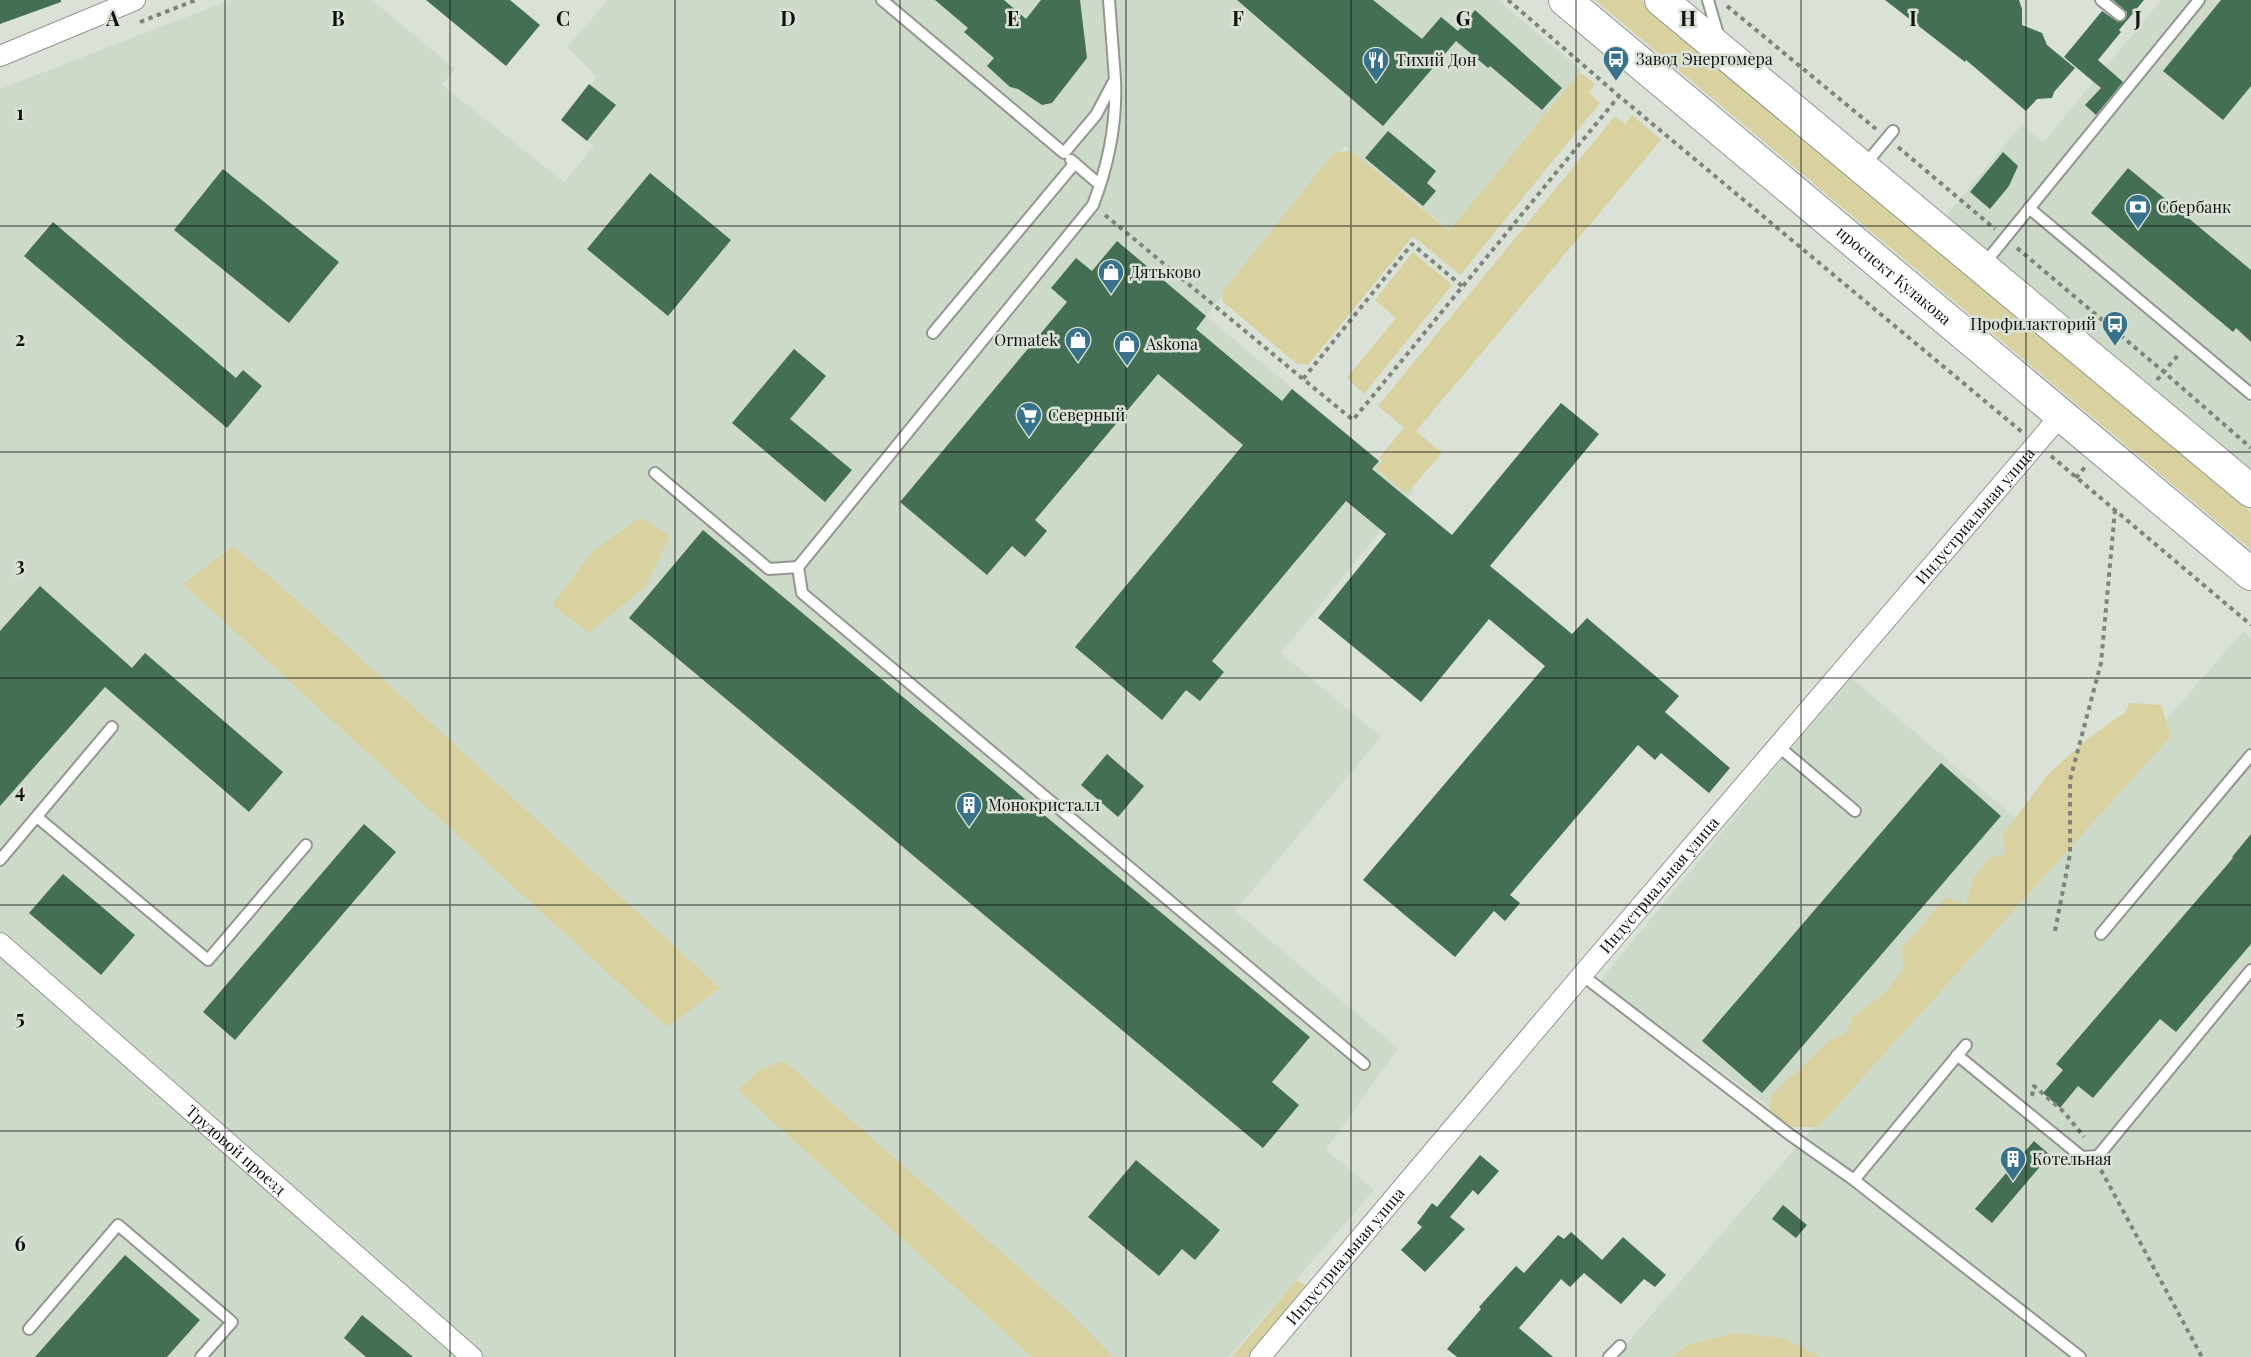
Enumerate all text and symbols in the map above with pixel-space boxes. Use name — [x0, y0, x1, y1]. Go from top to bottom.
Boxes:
text: A — [105, 4, 120, 31]
text: B — [331, 4, 345, 31]
text: C — [556, 4, 570, 31]
text: D — [780, 4, 796, 31]
text: E — [1007, 4, 1019, 31]
text: F — [1232, 4, 1244, 31]
text: G — [1456, 4, 1471, 31]
text: H — [1680, 4, 1696, 31]
text: I — [1909, 4, 1917, 31]
text: J — [2133, 4, 2142, 31]
bus stop icon: Завод Энергомера — [1601, 44, 1631, 82]
restaurant icon: Тихий Дон — [1361, 45, 1391, 83]
place label: Завод Энергомера — [1636, 48, 1773, 69]
place label: Тихий Дон — [1396, 49, 1477, 70]
text: 1 — [16, 98, 24, 125]
bank icon: Сбербанк — [2123, 192, 2153, 230]
place label: Сбербанк — [2158, 196, 2231, 217]
street label: проспект Кулакова — [1833, 221, 1956, 329]
shop icon: Дятьково — [1096, 257, 1126, 295]
place label: Дятьково — [1130, 261, 1201, 282]
bus stop icon: Профилакторий — [2100, 309, 2130, 347]
place label: Профилакторий — [1970, 313, 2096, 334]
text: 2 — [15, 324, 25, 351]
shop icon: Ormatek — [1063, 325, 1093, 363]
place label: Ormatek — [994, 329, 1058, 350]
shop icon: Askona — [1112, 329, 1142, 367]
place label: Askona — [1145, 333, 1198, 354]
supermarket icon: Северный — [1014, 400, 1044, 438]
place label: Северный — [1048, 404, 1125, 425]
street label: Индустриальная улица — [1910, 443, 2039, 588]
text: 3 — [15, 550, 25, 577]
text: 4 — [15, 776, 25, 803]
building icon: Монокристалл — [954, 790, 984, 828]
place label: Монокристалл — [988, 794, 1100, 815]
street label: Индустриальная улица — [1594, 812, 1723, 957]
text: 5 — [15, 1003, 25, 1030]
street label: Трудовой проезд — [182, 1100, 291, 1200]
building icon: Котельная — [1998, 1144, 2028, 1182]
place label: Котельная — [2032, 1148, 2112, 1169]
street label: Индустриальная улица — [1281, 1183, 1409, 1329]
text: 6 — [14, 1229, 26, 1256]

